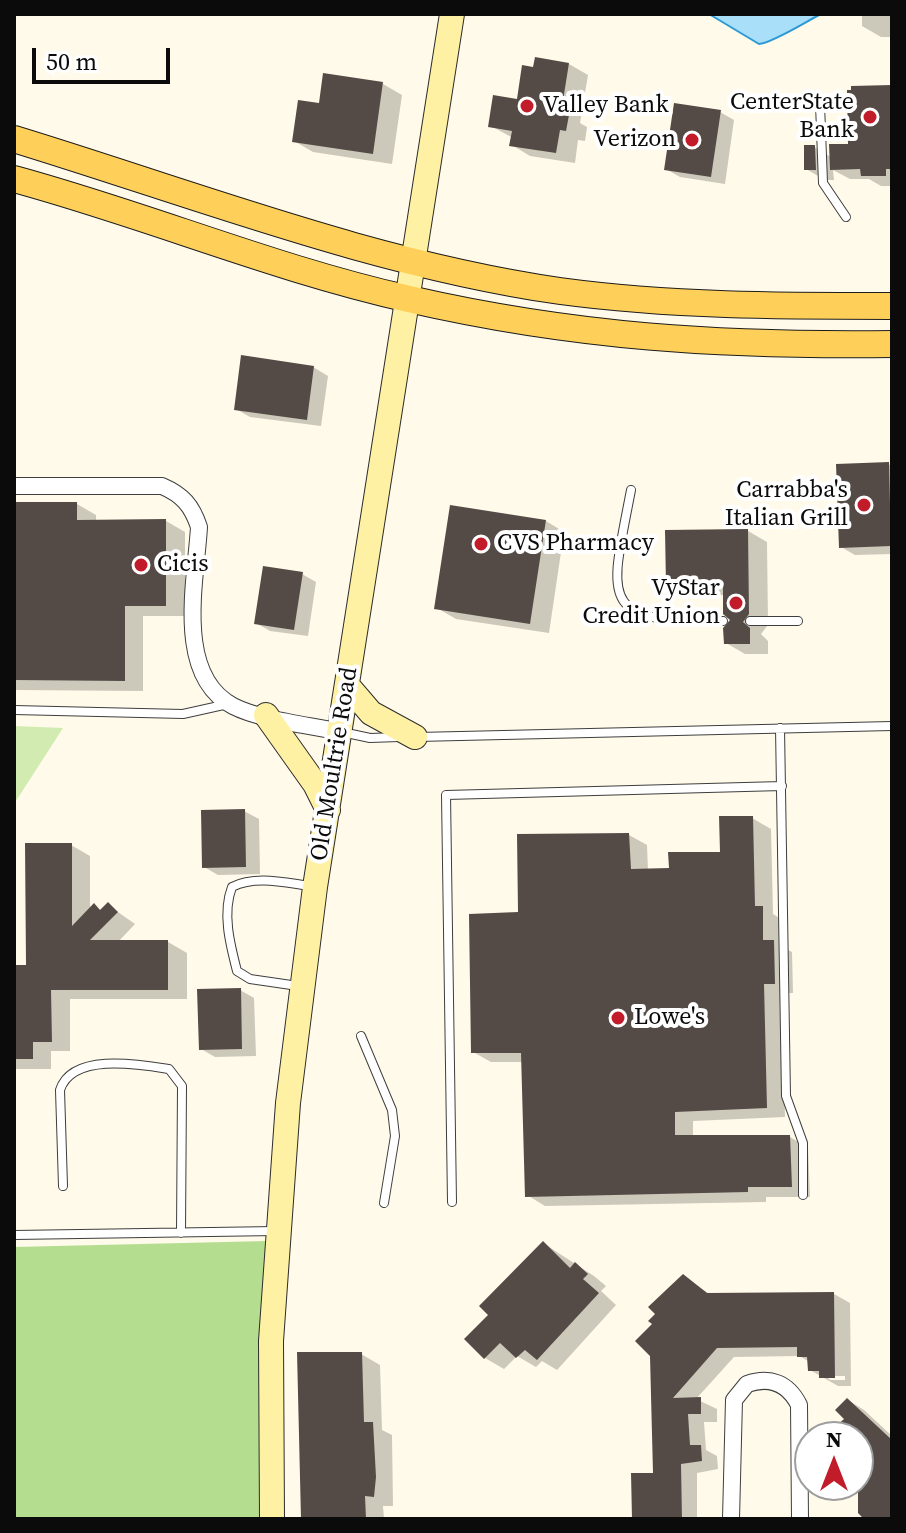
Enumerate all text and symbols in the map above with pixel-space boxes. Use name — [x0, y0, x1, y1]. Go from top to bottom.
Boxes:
scale bar — [36, 32, 174, 82]
text: 50 m — [46, 45, 97, 78]
place label: CenterState Bank — [730, 89, 854, 145]
place label: Valley Bank — [543, 92, 669, 120]
marker: Valley Bank — [518, 97, 536, 115]
marker: CenterState Bank — [861, 108, 879, 126]
place label: Verizon — [593, 126, 676, 154]
marker: Verizon — [683, 131, 701, 149]
place label: Carrabba's Italian Grill — [725, 477, 848, 533]
marker: Carrabba's Italian Grill — [855, 496, 873, 514]
place label: CVS Pharmacy — [497, 530, 654, 558]
marker: CVS Pharmacy — [472, 535, 490, 553]
place label: Cicis — [157, 551, 209, 579]
marker: Cicis — [132, 556, 150, 574]
place label: VyStar Credit Union — [582, 575, 720, 631]
marker: VyStar Credit Union — [727, 594, 745, 612]
street label: Old Moultrie Road — [305, 665, 365, 863]
place label: Lowe's — [634, 1004, 705, 1032]
marker: Lowe's — [609, 1009, 627, 1027]
north arrow — [794, 1421, 874, 1501]
text: N — [826, 1424, 842, 1454]

